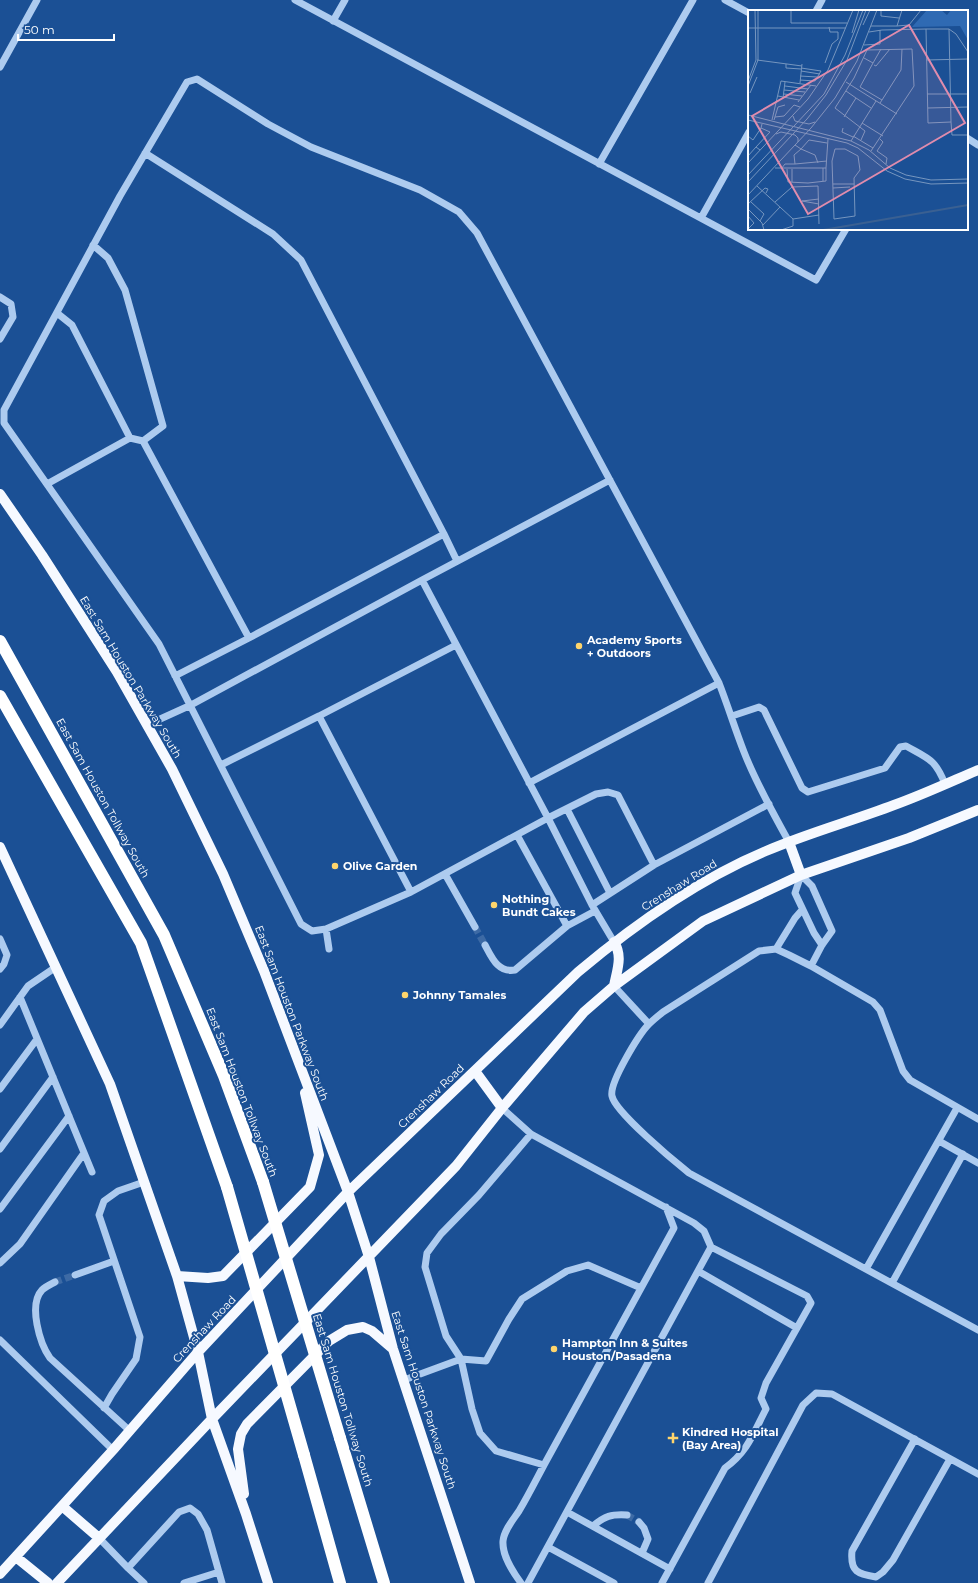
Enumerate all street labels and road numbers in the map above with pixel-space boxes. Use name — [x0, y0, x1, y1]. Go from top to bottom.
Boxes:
street label: East Sam Houston Parkway South — [77, 593, 185, 761]
street label: East Sam Houston Tollway South — [53, 716, 153, 880]
street label: Crenshaw Road — [639, 856, 719, 914]
street label: East Sam Houston Parkway South — [252, 923, 332, 1103]
street label: East Sam Houston Tollway South — [203, 1005, 281, 1179]
street label: Crenshaw Road — [395, 1061, 467, 1131]
street label: Crenshaw Road — [169, 1293, 239, 1365]
street label: East Sam Houston Parkway South — [388, 1309, 460, 1491]
street label: East Sam Houston Tollway South — [310, 1312, 376, 1488]

